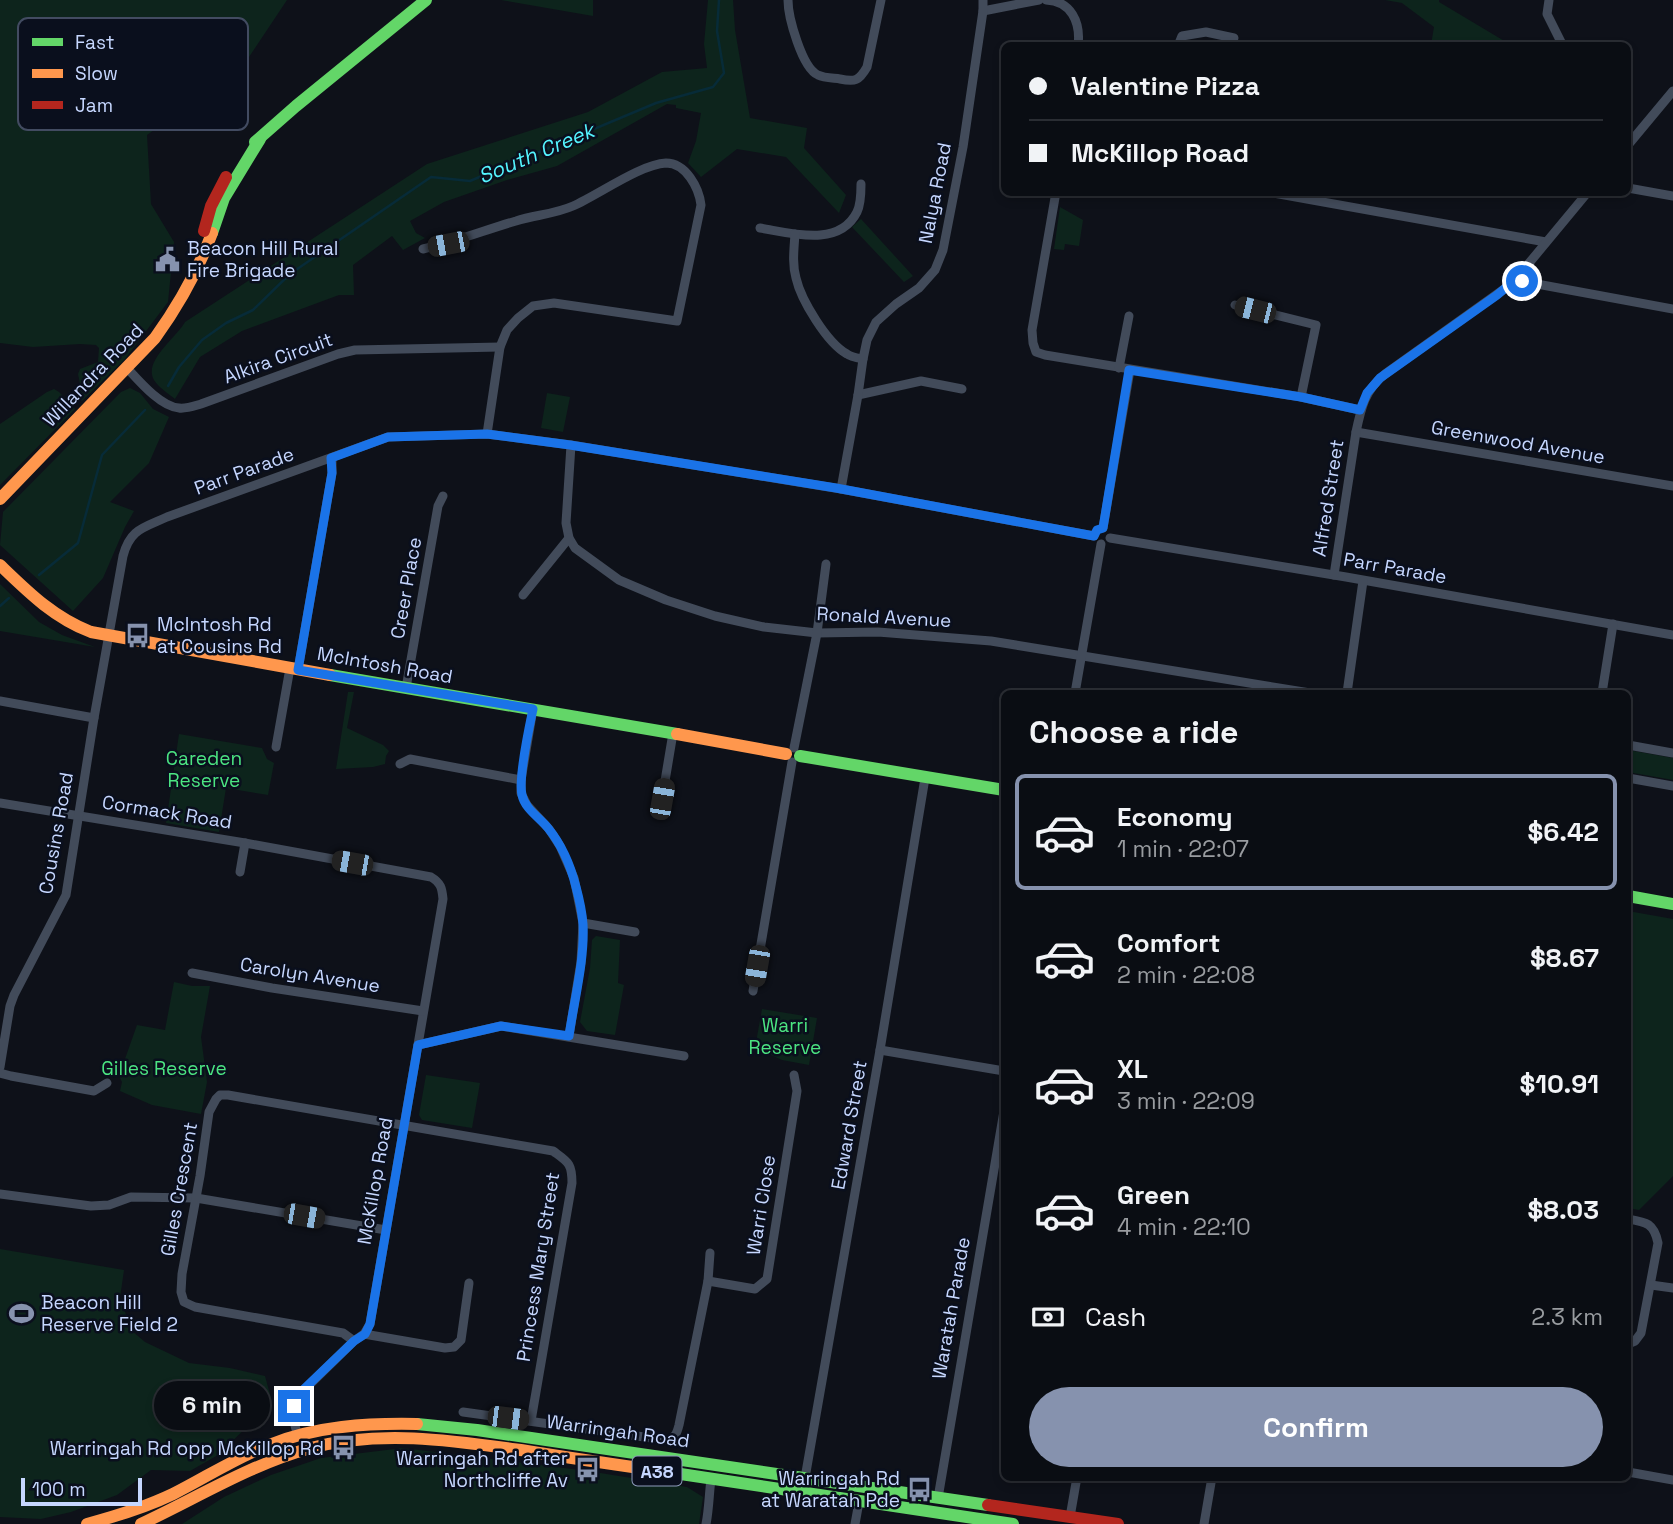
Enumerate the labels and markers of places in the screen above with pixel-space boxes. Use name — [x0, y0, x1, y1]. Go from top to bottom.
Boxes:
place label: Beacon Hill Rural Fire Brigade — [187, 236, 338, 283]
public building icon: Beacon Hill Rural Fire Brigade — [153, 245, 181, 273]
place label: McIntosh Rd at Cousins Rd — [157, 612, 282, 659]
bus stop icon: McIntosh Rd at Cousins Rd — [123, 621, 151, 649]
place label: Beacon Hill Reserve Field 2 — [41, 1290, 178, 1337]
sports icon: Beacon Hill Reserve Field 2 — [7, 1299, 35, 1327]
bus stop icon: Warringah Rd opp McKillop Rd — [330, 1434, 358, 1462]
place label: Warringah Rd opp McKillop Rd — [50, 1436, 324, 1461]
place label: Warringah Rd after Northcliffe Av — [396, 1446, 568, 1493]
bus stop icon: Warringah Rd after Northcliffe Av — [574, 1455, 602, 1483]
place label: Warringah Rd at Waratah Pde — [761, 1466, 900, 1513]
bus stop icon: Warringah Rd at Waratah Pde — [906, 1475, 934, 1503]

